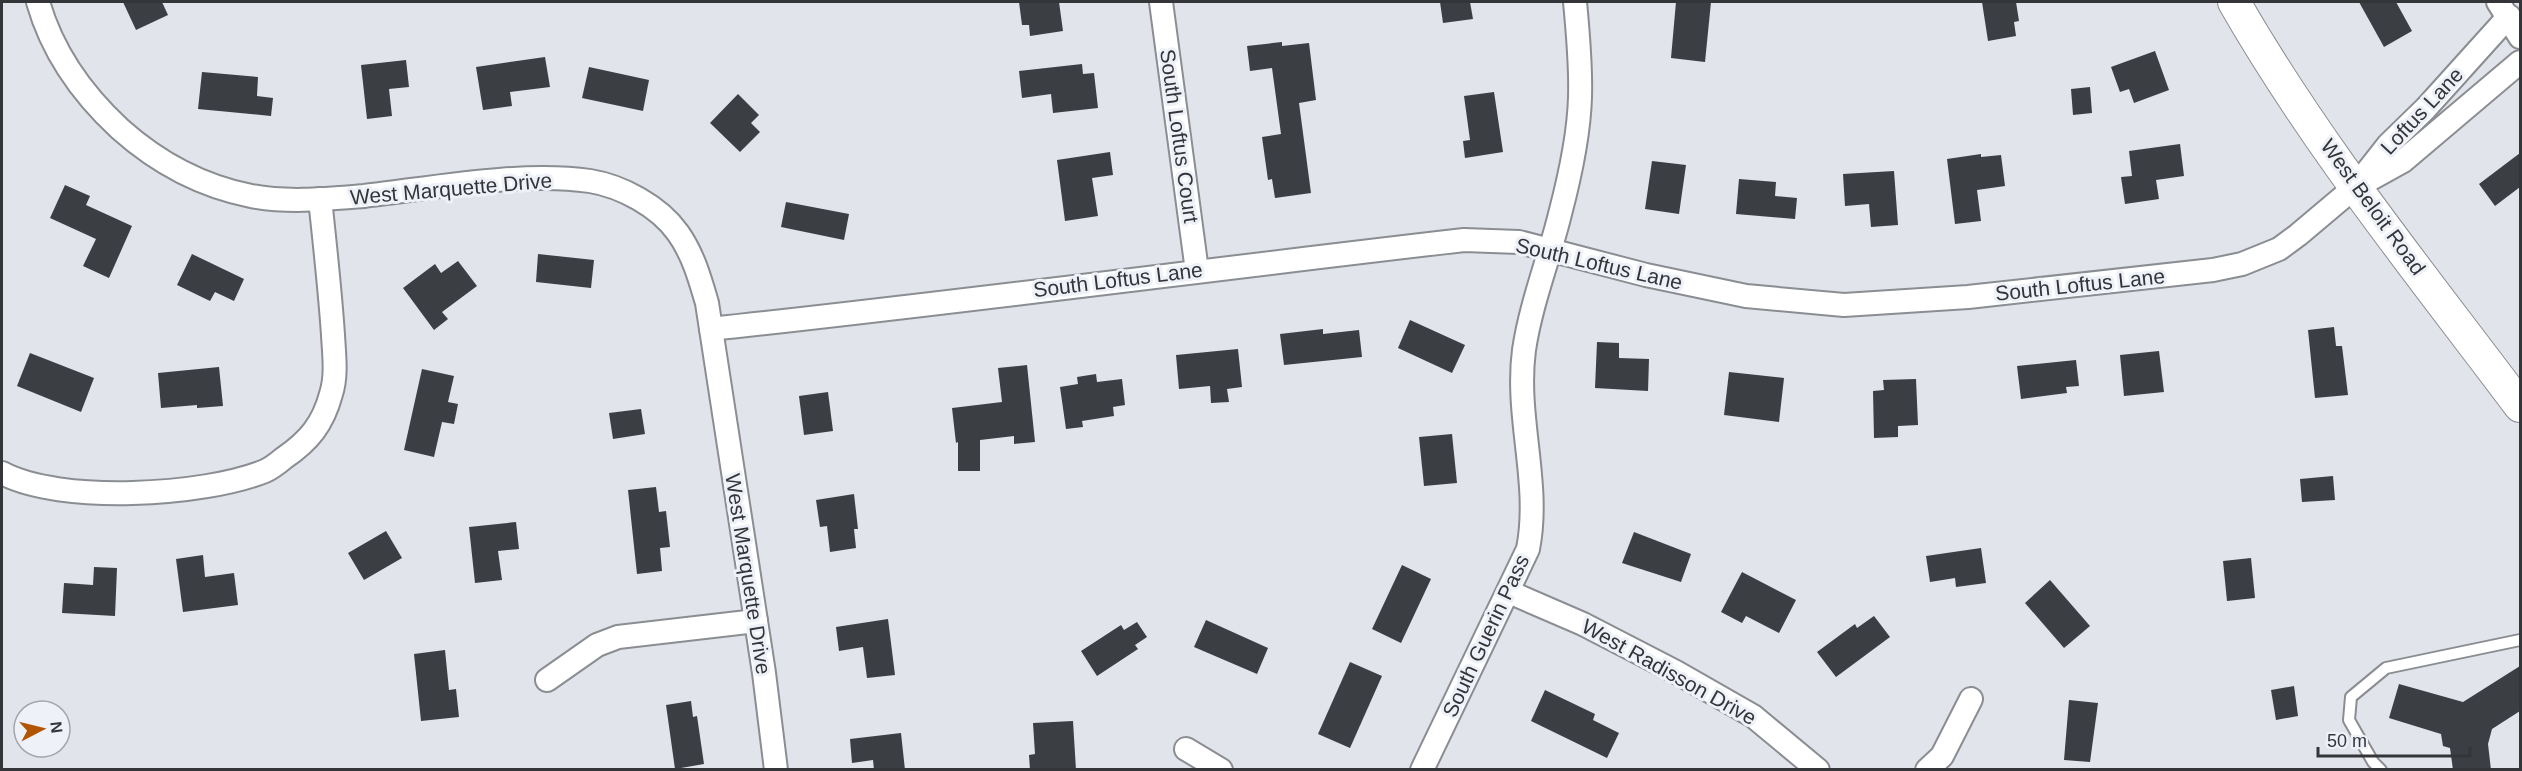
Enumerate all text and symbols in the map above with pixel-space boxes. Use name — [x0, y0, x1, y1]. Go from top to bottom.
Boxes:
street label: South Loftus Court — [1156, 48, 1203, 224]
street label: Loftus Lane — [2376, 63, 2467, 159]
street label: West Beloit Road — [2317, 134, 2430, 279]
street label: West Marquette Drive — [349, 168, 553, 209]
street label: South Loftus Lane — [1513, 233, 1685, 294]
street label: South Loftus Lane — [1032, 258, 1204, 301]
street label: South Loftus Lane — [1994, 264, 2166, 305]
street label: West Marquette Drive — [721, 472, 776, 676]
street label: South Guerin Pass — [1438, 551, 1533, 721]
street label: West Radisson Drive — [1578, 614, 1760, 729]
north arrow — [12, 699, 72, 759]
text: N — [47, 720, 66, 734]
scale bar — [2318, 720, 2470, 758]
text: 50 m — [2327, 731, 2367, 751]

